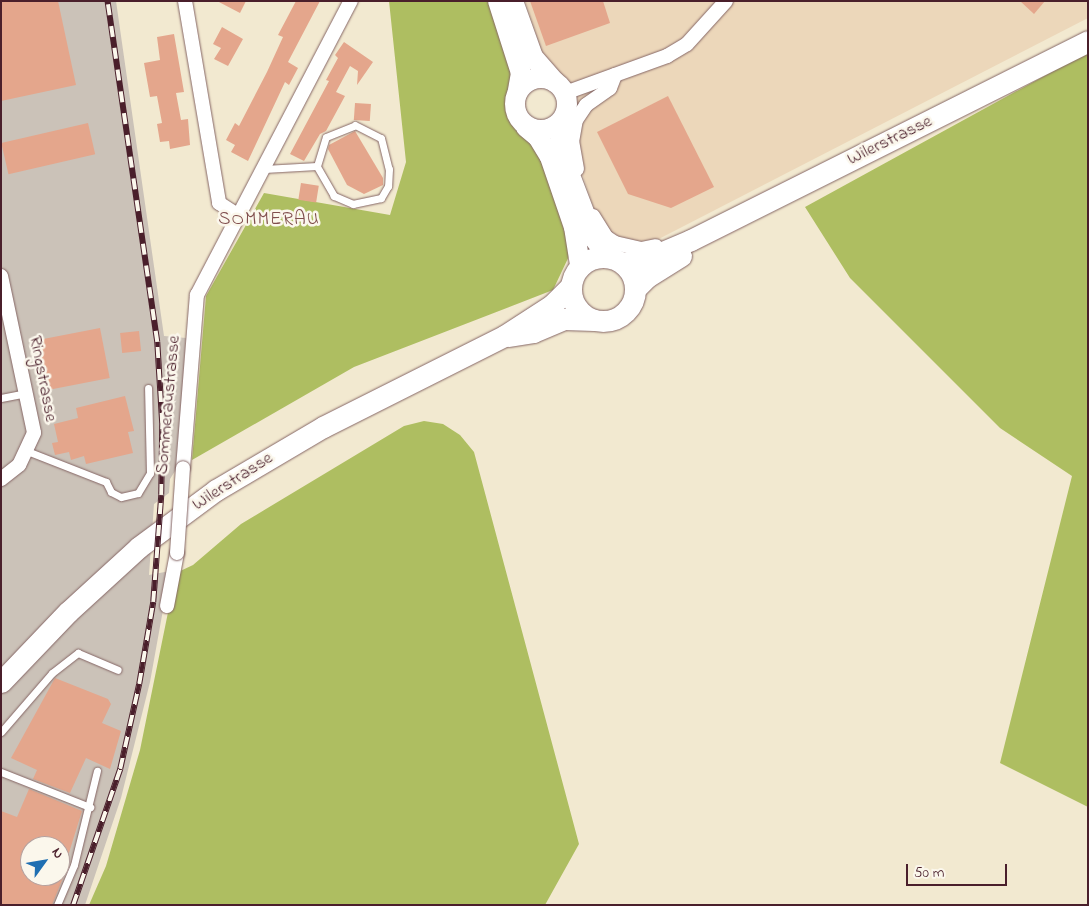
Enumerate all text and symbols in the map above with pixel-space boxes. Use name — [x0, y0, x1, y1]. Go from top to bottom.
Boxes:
street label: Wilerstrasse — [844, 111, 936, 171]
district label: SOMMERAU — [217, 209, 321, 231]
street label: Ringstrasse — [23, 334, 61, 424]
street label: Sommeraustrasse — [152, 335, 186, 475]
street label: Wilerstrasse — [189, 448, 277, 516]
north arrow — [20, 836, 70, 886]
text: N — [46, 844, 69, 863]
scale bar — [909, 854, 1010, 886]
text: 50 m — [914, 862, 944, 884]

